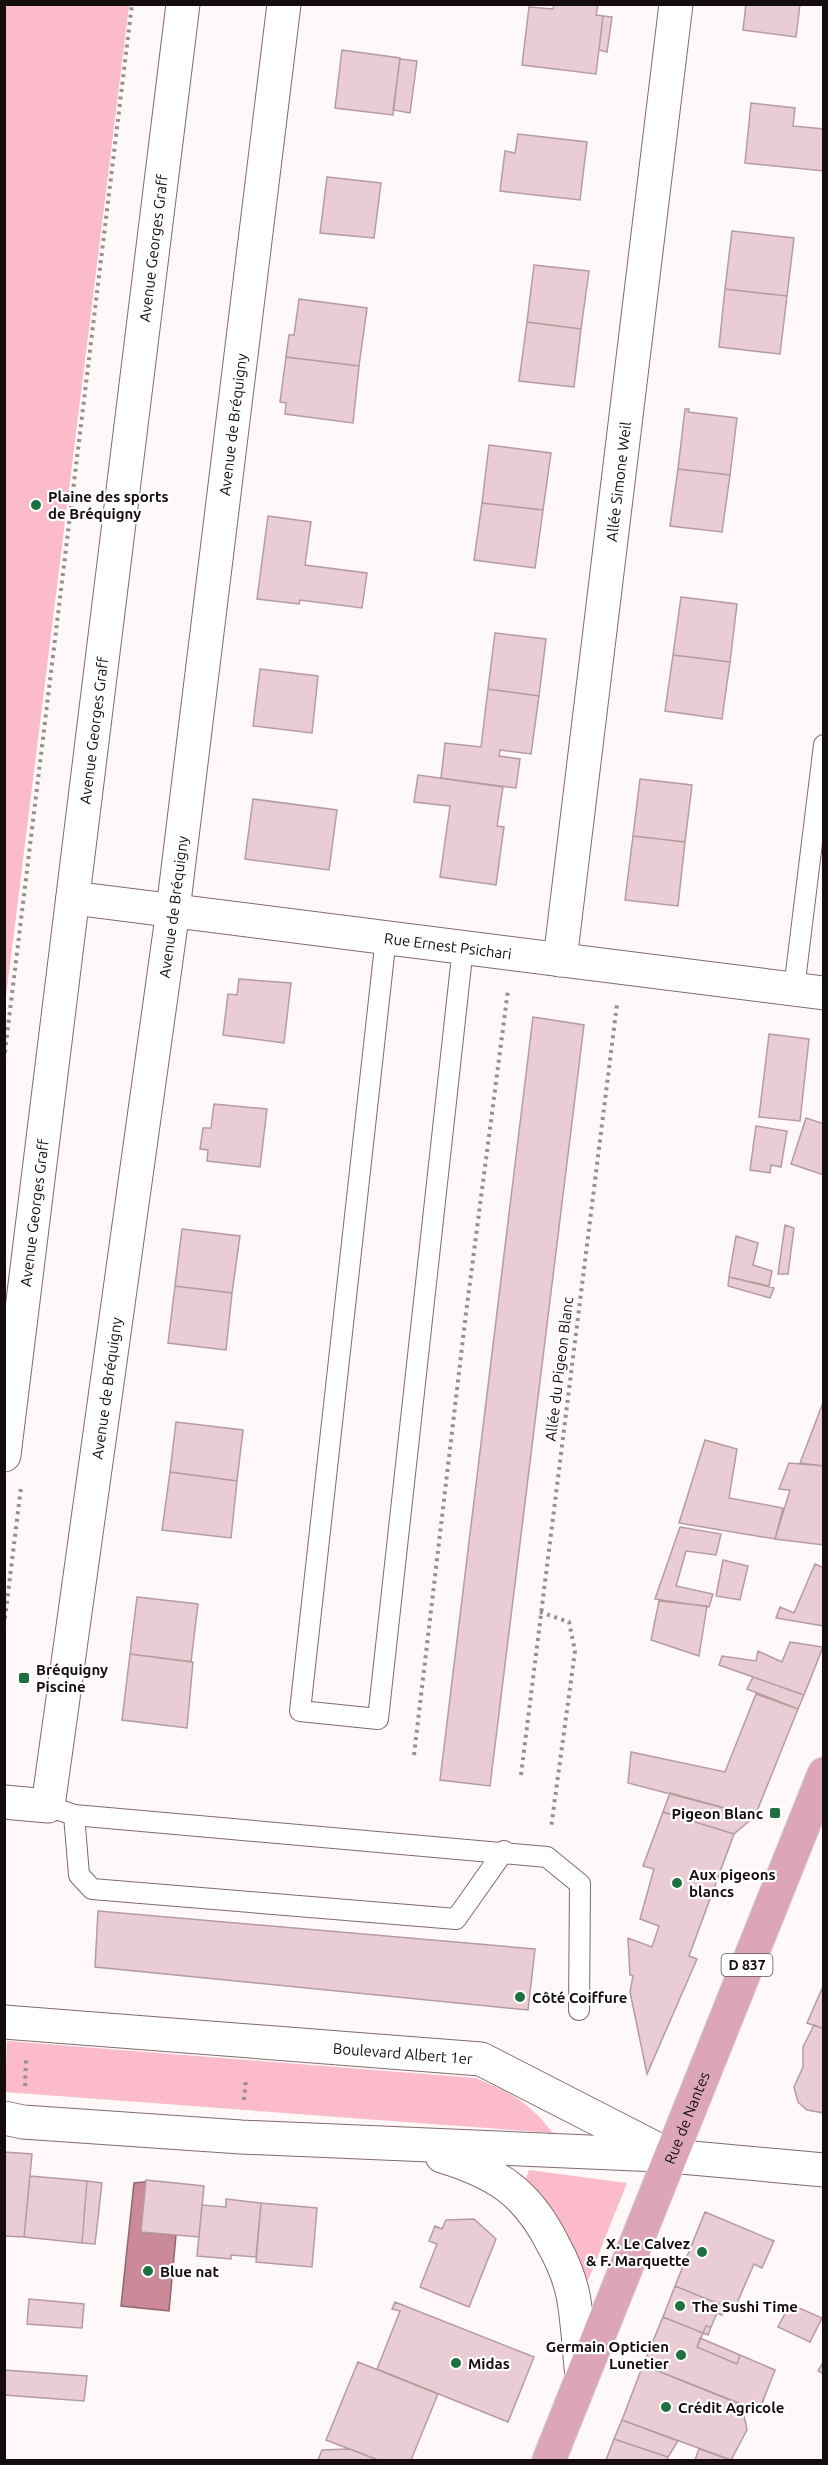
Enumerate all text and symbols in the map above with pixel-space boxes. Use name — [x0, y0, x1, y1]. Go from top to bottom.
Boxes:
street label: Avenue Georges Graff — [135, 173, 170, 323]
street label: Avenue de Bréquigny — [215, 352, 250, 497]
street label: Allée Simone Weil — [602, 420, 634, 542]
place label: Plaine des sports de Bréquigny — [48, 488, 169, 522]
marker: Plaine des sports de Bréquigny — [29, 498, 43, 512]
street label: Avenue Georges Graff — [76, 655, 111, 805]
street label: Avenue de Bréquigny — [155, 835, 191, 979]
street label: Rue Ernest Psichari — [383, 929, 513, 962]
street label: Avenue Georges Graff — [16, 1138, 51, 1287]
street label: Allée du Pigeon Blanc — [542, 1296, 576, 1442]
street label: Avenue de Bréquigny — [88, 1316, 125, 1460]
place label: Bréquigny Piscine — [36, 1661, 108, 1695]
marker: Bréquigny Piscine — [17, 1671, 31, 1685]
place label: Pigeon Blanc — [672, 1805, 763, 1822]
marker: Pigeon Blanc — [768, 1806, 782, 1820]
place label: Aux pigeons blancs — [689, 1866, 776, 1900]
marker: Aux pigeons blancs — [670, 1876, 684, 1890]
road number: D 837 — [722, 1954, 772, 1976]
place label: Côté Coiffure — [532, 1989, 627, 2006]
marker: Côté Coiffure — [513, 1990, 527, 2004]
street label: Boulevard Albert 1er — [332, 2039, 474, 2067]
street label: Rue de Nantes — [660, 2069, 712, 2166]
place label: X. Le Calvez & F. Marquette — [586, 2235, 690, 2269]
marker: X. Le Calvez & F. Marquette — [695, 2245, 709, 2259]
place label: Blue nat — [160, 2263, 219, 2280]
marker: Blue nat — [141, 2264, 155, 2278]
place label: The Sushi Time — [692, 2298, 798, 2315]
marker: The Sushi Time — [673, 2299, 687, 2313]
place label: Germain Opticien Lunetier — [546, 2338, 670, 2372]
marker: Germain Opticien Lunetier — [674, 2348, 688, 2362]
place label: Midas — [468, 2355, 510, 2372]
marker: Midas — [449, 2356, 463, 2370]
place label: Crédit Agricole — [678, 2399, 784, 2416]
marker: Crédit Agricole — [659, 2400, 673, 2414]

